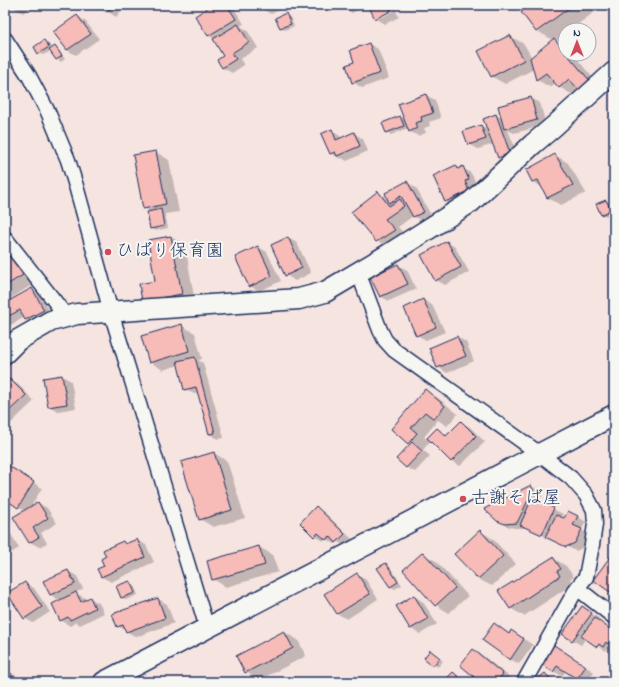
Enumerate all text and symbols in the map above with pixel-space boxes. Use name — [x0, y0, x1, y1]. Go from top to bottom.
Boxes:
north arrow — [557, 22, 597, 62]
text: N — [573, 25, 581, 41]
place label: ひばり保育園 — [116, 239, 224, 265]
marker: ひばり保育園 — [103, 247, 113, 257]
place label: 古謝そば屋 — [471, 486, 561, 512]
marker: 古謝そば屋 — [458, 494, 468, 504]

